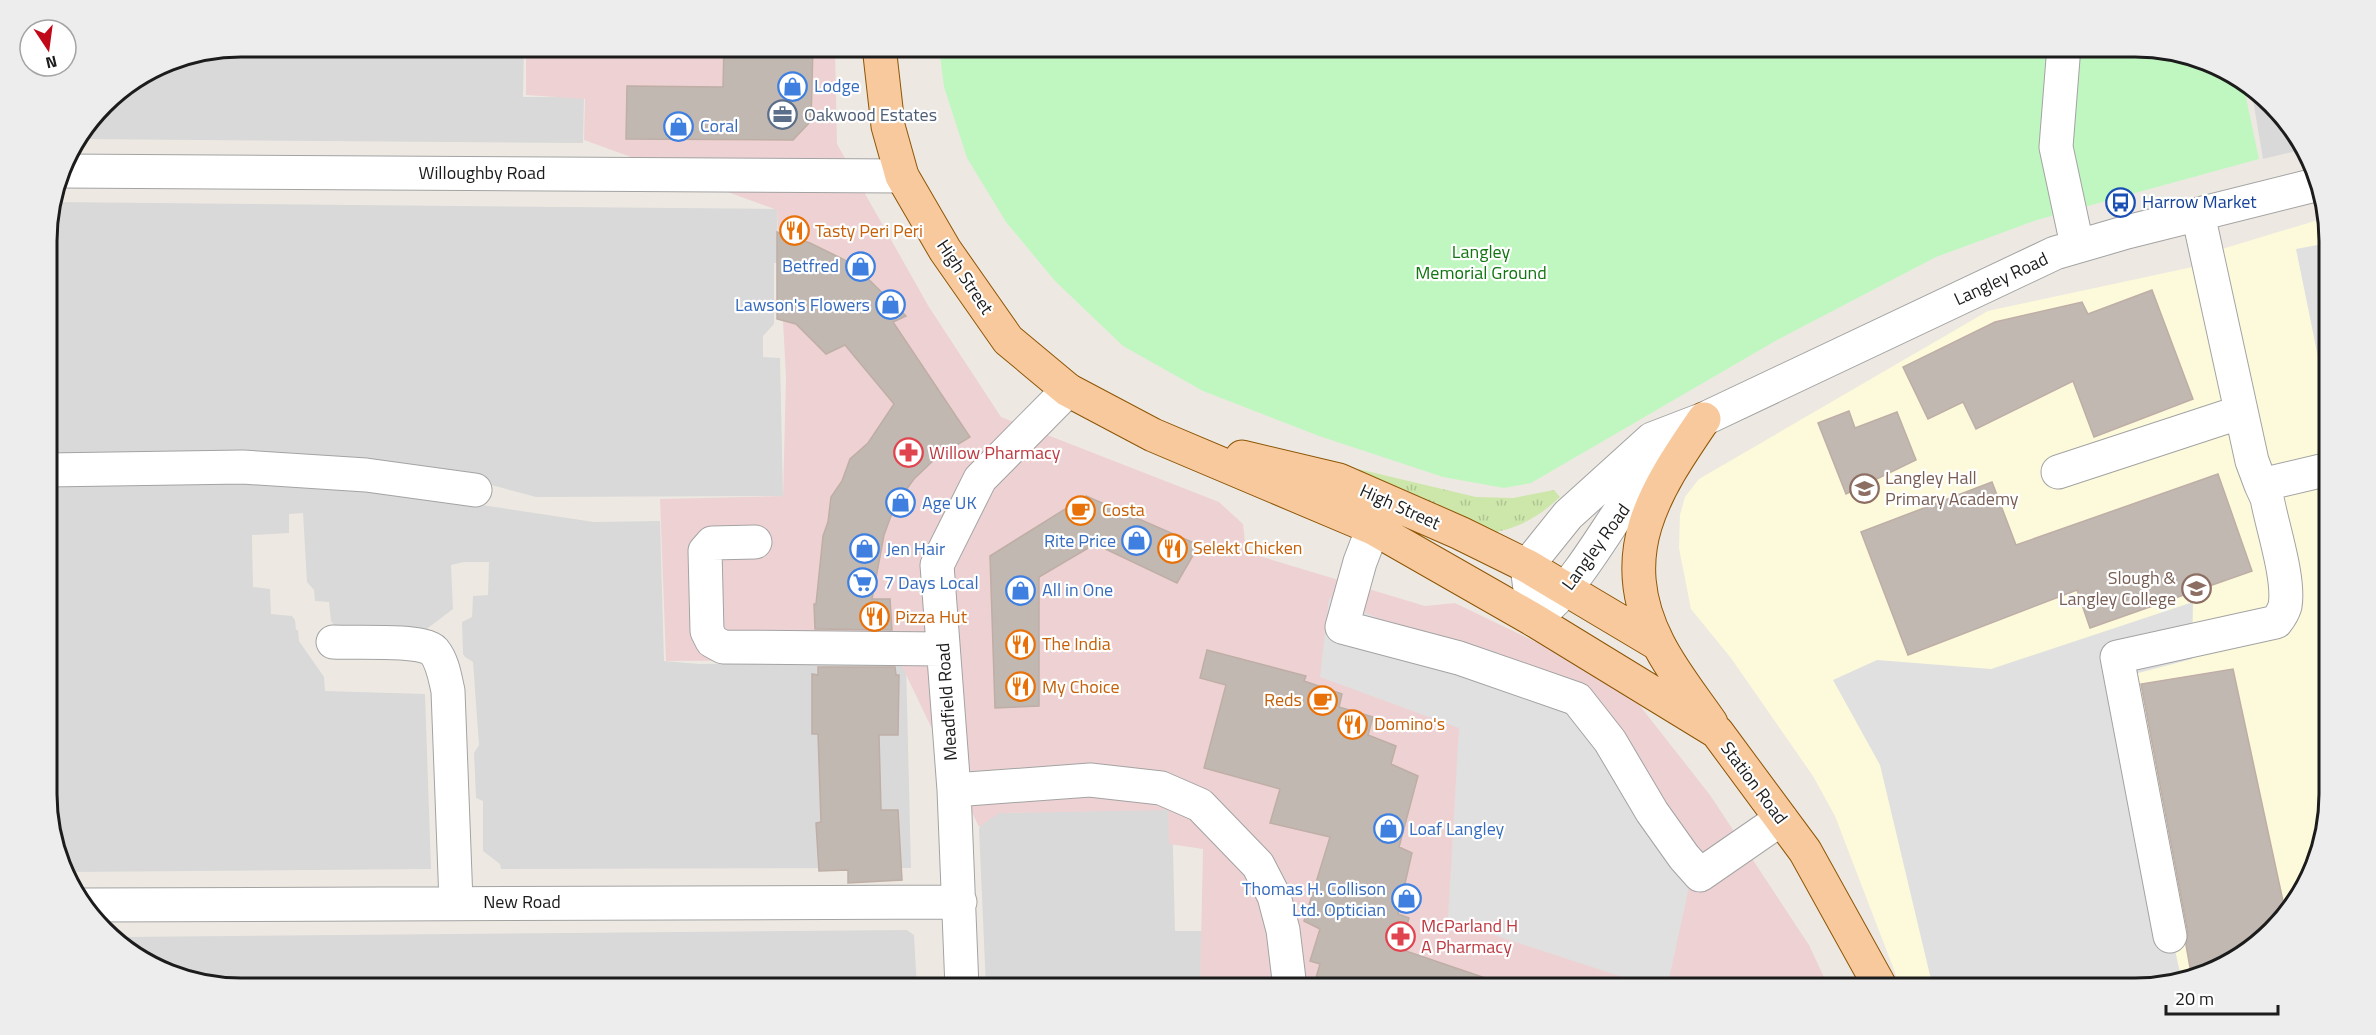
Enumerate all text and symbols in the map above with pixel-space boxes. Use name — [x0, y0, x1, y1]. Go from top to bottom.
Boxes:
north arrow — [18, 18, 78, 78]
text: N — [43, 50, 59, 76]
shop icon: Lodge — [777, 70, 809, 102]
place label: Lodge — [814, 72, 860, 99]
office icon: Oakwood Estates — [767, 99, 799, 131]
place label: Oakwood Estates — [804, 101, 937, 128]
shop icon: Coral — [663, 110, 695, 142]
place label: Coral — [700, 112, 739, 139]
street label: Willoughby Road — [418, 159, 546, 186]
bus stop icon: Harrow Market — [2105, 186, 2137, 218]
place label: Harrow Market — [2142, 188, 2257, 215]
restaurant icon: Tasty Peri Peri — [778, 215, 810, 247]
place label: Tasty Peri Peri — [815, 217, 923, 244]
street label: High Street — [930, 234, 1001, 320]
park label: Langley Memorial Ground — [1415, 238, 1547, 286]
street label: Langley Road — [1949, 245, 2052, 312]
shop icon: Betfred — [844, 250, 876, 282]
place label: Betfred — [782, 252, 839, 279]
shop icon: Lawson's Flowers — [875, 289, 907, 321]
place label: Lawson's Flowers — [735, 291, 870, 318]
pharmacy icon: Willow Pharmacy — [892, 437, 924, 469]
place label: Willow Pharmacy — [929, 439, 1061, 466]
place label: Langley Hall Primary Academy — [1885, 464, 2019, 512]
school or university icon: Langley Hall Primary Academy — [1848, 472, 1880, 504]
street label: High Street — [1356, 477, 1445, 537]
shop icon: Age UK — [885, 487, 917, 519]
place label: Age UK — [922, 489, 977, 516]
cafe icon: Costa — [1065, 494, 1097, 526]
place label: Costa — [1102, 496, 1145, 523]
street label: Langley Road — [1555, 498, 1636, 596]
shop icon: Rite Price — [1121, 525, 1153, 557]
place label: Rite Price — [1044, 527, 1116, 554]
restaurant icon: Selekt Chicken — [1156, 532, 1188, 564]
shop icon: Jen Hair — [849, 533, 881, 565]
place label: Selekt Chicken — [1193, 534, 1302, 561]
place label: Jen Hair — [886, 535, 945, 562]
place label: Slough & Langley College — [2059, 564, 2177, 612]
supermarket icon: 7 Days Local — [847, 567, 879, 599]
place label: 7 Days Local — [884, 569, 979, 596]
school or university icon: Slough & Langley College — [2181, 572, 2213, 604]
shop icon: All in One — [1005, 574, 1037, 606]
place label: All in One — [1042, 576, 1113, 603]
restaurant icon: Pizza Hut — [858, 601, 890, 633]
place label: Pizza Hut — [895, 603, 968, 630]
restaurant icon: The India — [1005, 628, 1037, 660]
place label: The India — [1042, 630, 1111, 657]
street label: Meadfield Road — [929, 642, 964, 762]
restaurant icon: My Choice — [1005, 671, 1037, 703]
place label: My Choice — [1042, 673, 1120, 700]
cafe icon: Reds — [1307, 684, 1339, 716]
place label: Reds — [1264, 686, 1302, 713]
restaurant icon: Domino's — [1337, 708, 1369, 740]
place label: Domino's — [1374, 710, 1445, 737]
street label: Station Road — [1714, 736, 1794, 830]
shop icon: Loaf Langley — [1372, 813, 1404, 845]
place label: Loaf Langley — [1409, 815, 1505, 842]
place label: Thomas H. Collison Ltd. Optician — [1242, 875, 1386, 923]
shop icon: Thomas H. Collison Ltd. Optician — [1391, 883, 1423, 915]
street label: New Road — [483, 888, 561, 915]
place label: McParland H A Pharmacy — [1421, 912, 1518, 960]
pharmacy icon: McParland H A Pharmacy — [1384, 920, 1416, 952]
scale bar — [2166, 978, 2278, 1016]
text: 20 m — [2175, 985, 2214, 1012]

